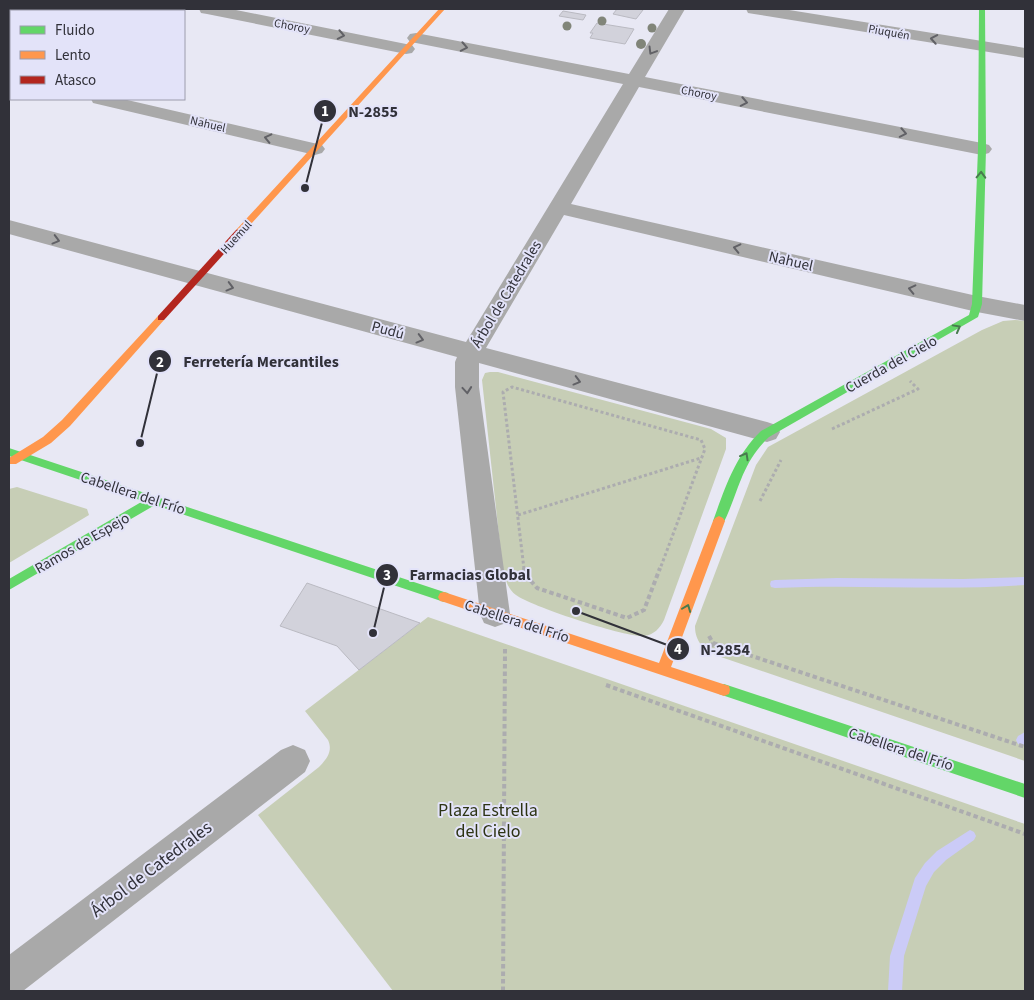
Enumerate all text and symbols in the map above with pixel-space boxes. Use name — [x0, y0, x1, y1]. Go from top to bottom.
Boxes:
legend — [10, 10, 185, 100]
street label: Choroy — [273, 15, 312, 38]
text: Fluido — [55, 20, 95, 41]
street label: Piuquén — [867, 20, 911, 45]
one-way arrow — [336, 30, 345, 40]
one-way arrow — [930, 34, 938, 45]
one-way arrow — [459, 41, 468, 52]
text: Lento — [55, 45, 91, 66]
one-way arrow — [648, 45, 658, 54]
text: Atasco — [55, 70, 96, 91]
street label: Choroy — [680, 82, 719, 105]
callout: N-2855 — [313, 96, 407, 127]
one-way arrow — [739, 96, 748, 106]
text: 1 — [321, 101, 329, 122]
text: N-2855 — [348, 101, 398, 123]
street label: Nahuel — [188, 112, 227, 137]
one-way arrow — [899, 127, 907, 138]
one-way arrow — [263, 133, 272, 144]
one-way arrow — [976, 171, 987, 179]
street label: Huemul — [217, 217, 256, 258]
one-way arrow — [51, 234, 60, 245]
street label: Árbol de Catedrales — [466, 237, 547, 352]
one-way arrow — [733, 243, 742, 254]
street label: Nahuel — [767, 246, 815, 277]
one-way arrow — [225, 282, 233, 292]
one-way arrow — [908, 284, 917, 295]
street label: Pudú — [369, 316, 407, 345]
one-way arrow — [952, 324, 961, 334]
street label: Cuerda del Cielo — [841, 330, 941, 398]
one-way arrow — [416, 333, 425, 344]
callout: Ferretería Mercantiles — [148, 346, 348, 377]
text: Ferretería Mercantiles — [183, 351, 339, 373]
text: 2 — [156, 352, 164, 373]
one-way arrow — [572, 376, 581, 386]
one-way arrow — [462, 386, 473, 394]
one-way arrow — [739, 453, 749, 462]
street label: Cabellera del Frío — [78, 467, 188, 520]
street label: Ramos de Espejo — [31, 508, 134, 579]
callout: Farmacias Global — [375, 559, 541, 590]
text: Farmacias Global — [409, 564, 531, 586]
text: 3 — [383, 565, 391, 586]
street label: Cabellera del Frío — [462, 595, 572, 648]
one-way arrow — [681, 604, 691, 613]
callout: N-2854 — [666, 634, 760, 665]
text: 4 — [674, 639, 682, 660]
text: N-2854 — [700, 639, 750, 661]
street label: Cabellera del Frío — [846, 723, 956, 776]
park label: Plaza Estrella del Cielo — [438, 798, 538, 844]
street label: Árbol de Catedrales — [85, 815, 217, 923]

